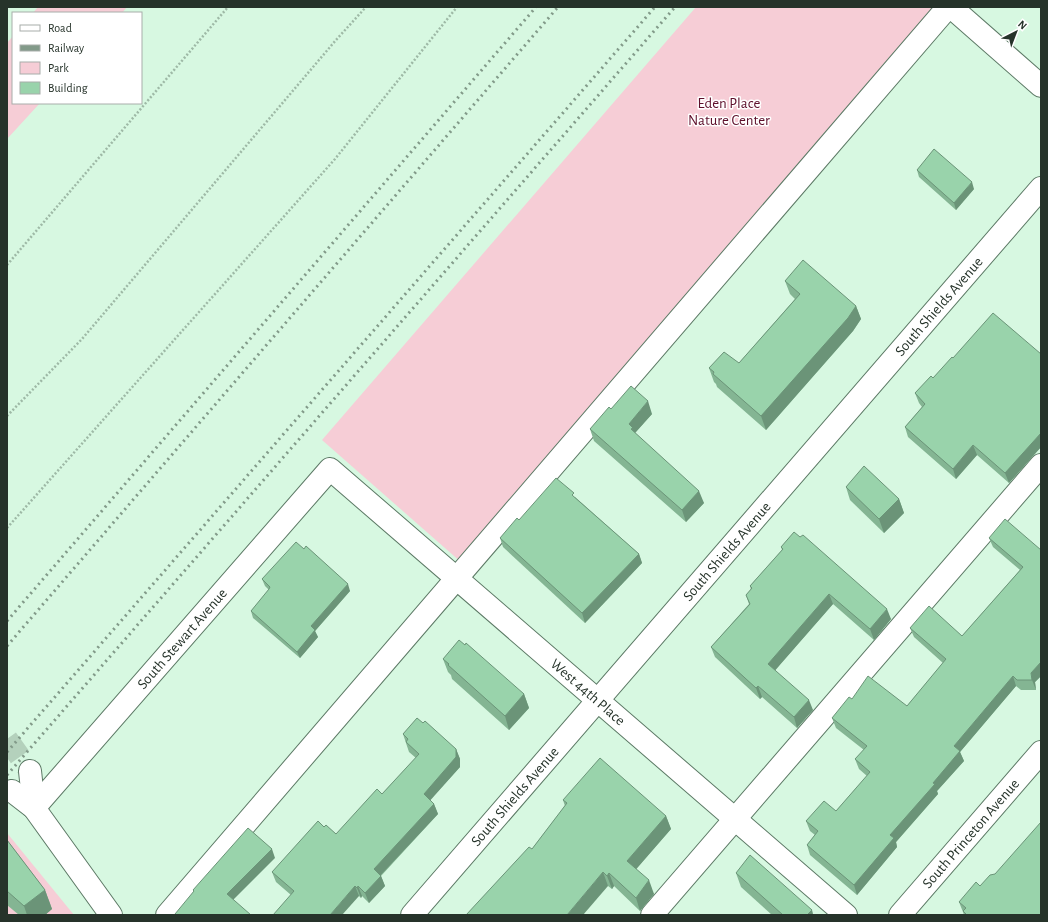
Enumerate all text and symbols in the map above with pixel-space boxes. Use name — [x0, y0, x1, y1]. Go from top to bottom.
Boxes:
legend — [12, 12, 142, 104]
north arrow — [996, 12, 1036, 52]
text: N — [1016, 18, 1029, 32]
text: Road — [48, 22, 72, 34]
text: Railway — [48, 42, 84, 55]
text: Park — [48, 62, 69, 74]
text: Building — [48, 82, 88, 94]
park label: Eden Place Nature Center — [688, 96, 770, 128]
street label: South Shields Avenue — [892, 254, 986, 359]
street label: South Shields Avenue — [680, 499, 774, 604]
street label: South Stewart Avenue — [135, 586, 230, 692]
street label: West 44th Place — [547, 656, 628, 729]
street label: South Shields Avenue — [468, 744, 562, 849]
street label: South Princeton Avenue — [920, 776, 1022, 891]

